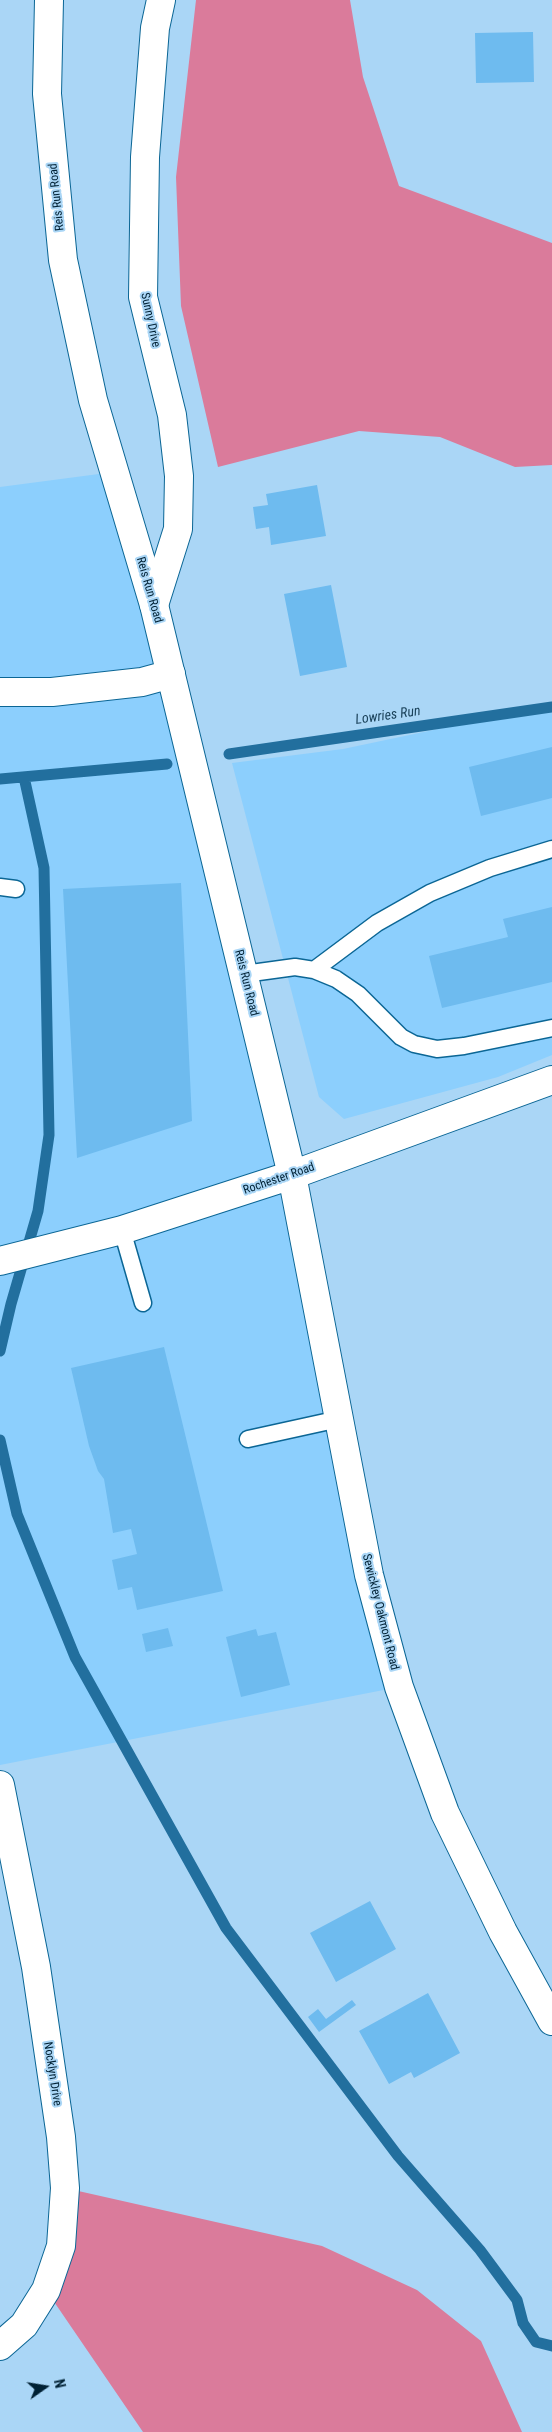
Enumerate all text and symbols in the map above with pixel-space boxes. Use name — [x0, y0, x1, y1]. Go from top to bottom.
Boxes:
street label: Reis Run Road — [46, 163, 68, 231]
street label: Sunny Drive — [137, 291, 163, 349]
street label: Reis Run Road — [133, 555, 165, 625]
water label: Lowries Run — [354, 703, 422, 729]
street label: Reis Run Road — [231, 948, 261, 1018]
street label: Rochester Road — [241, 1160, 317, 1198]
street label: Sewickley Oakmont Road — [359, 1553, 401, 1671]
street label: Nocklyn Drive — [40, 2041, 64, 2107]
north arrow — [20, 2362, 70, 2412]
text: N — [51, 2378, 68, 2390]

